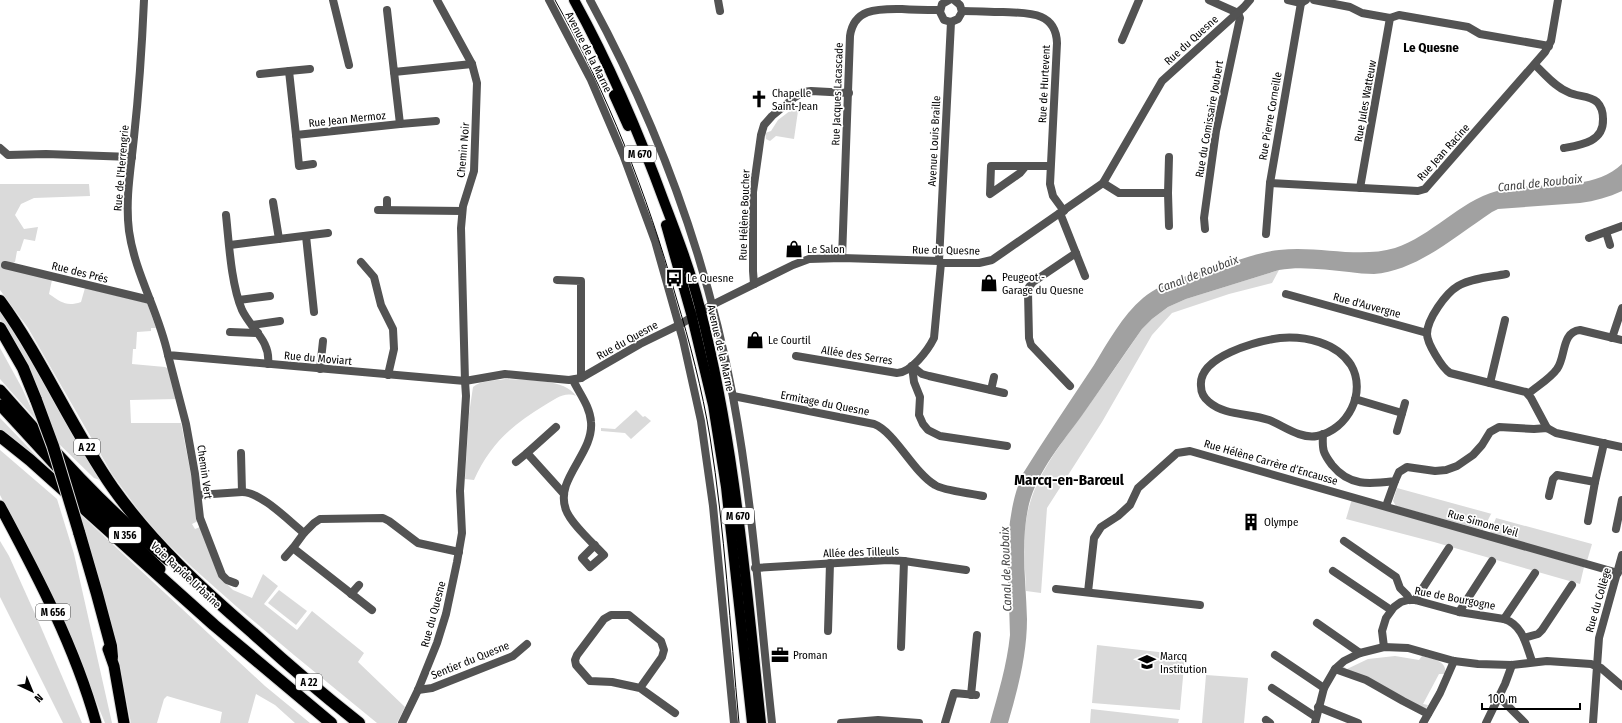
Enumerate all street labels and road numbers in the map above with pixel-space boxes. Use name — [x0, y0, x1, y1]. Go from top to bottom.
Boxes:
street label: Avenue de la Marne — [563, 10, 614, 95]
street label: Rue du Quesne — [1162, 13, 1221, 68]
street label: Rue Jacques Lacascade — [829, 42, 846, 146]
street label: Rue de Hurtevent — [1036, 44, 1053, 124]
street label: Rue du Comissaire Joubert — [1193, 59, 1226, 179]
street label: Rue Jules Watteuw — [1352, 59, 1379, 143]
street label: Rue Pierre Corneille — [1256, 71, 1285, 161]
street label: Avenue Louis Braille — [926, 95, 943, 187]
street label: Rue Jean Mermoz — [308, 109, 387, 130]
street label: Rue Jean Racine — [1414, 121, 1472, 183]
street label: Chemin Noir — [455, 122, 472, 178]
street label: Rue de l'Herrengrie — [111, 124, 132, 212]
road number: M 670 — [624, 146, 656, 162]
street label: Rue Hélène Boucher — [736, 169, 753, 261]
street label: Rue du Quesne — [912, 243, 980, 258]
street label: Rue des Prés — [50, 259, 110, 286]
street label: Rue d'Auvergne — [1332, 290, 1402, 321]
street label: Avenue de la Marne — [704, 303, 737, 393]
street label: Rue du Quesne — [594, 318, 660, 363]
street label: Allée des Serres — [820, 343, 894, 368]
street label: Rue du Moviart — [283, 349, 353, 368]
street label: Ermitage du Quesne — [779, 389, 870, 418]
street label: Rue Hélène Carrère d’Encausse — [1202, 437, 1339, 488]
road number: A 22 — [74, 439, 100, 455]
street label: Chemin Vert — [194, 444, 215, 500]
street label: Rue Simone Veil — [1446, 507, 1520, 540]
road number: M 670 — [722, 508, 754, 524]
road number: N 356 — [109, 527, 141, 543]
street label: Voie Rapide Urbaine — [148, 540, 223, 611]
street label: Allée des Tilleuls — [823, 545, 900, 560]
street label: Rue du Collège — [1583, 566, 1614, 634]
street label: Rue du Quesne — [418, 580, 449, 649]
street label: Rue de Bourgogne — [1413, 584, 1496, 613]
road number: M 656 — [36, 604, 70, 620]
street label: Sentier du Quesne — [429, 639, 511, 682]
road number: A 22 — [296, 674, 322, 690]

